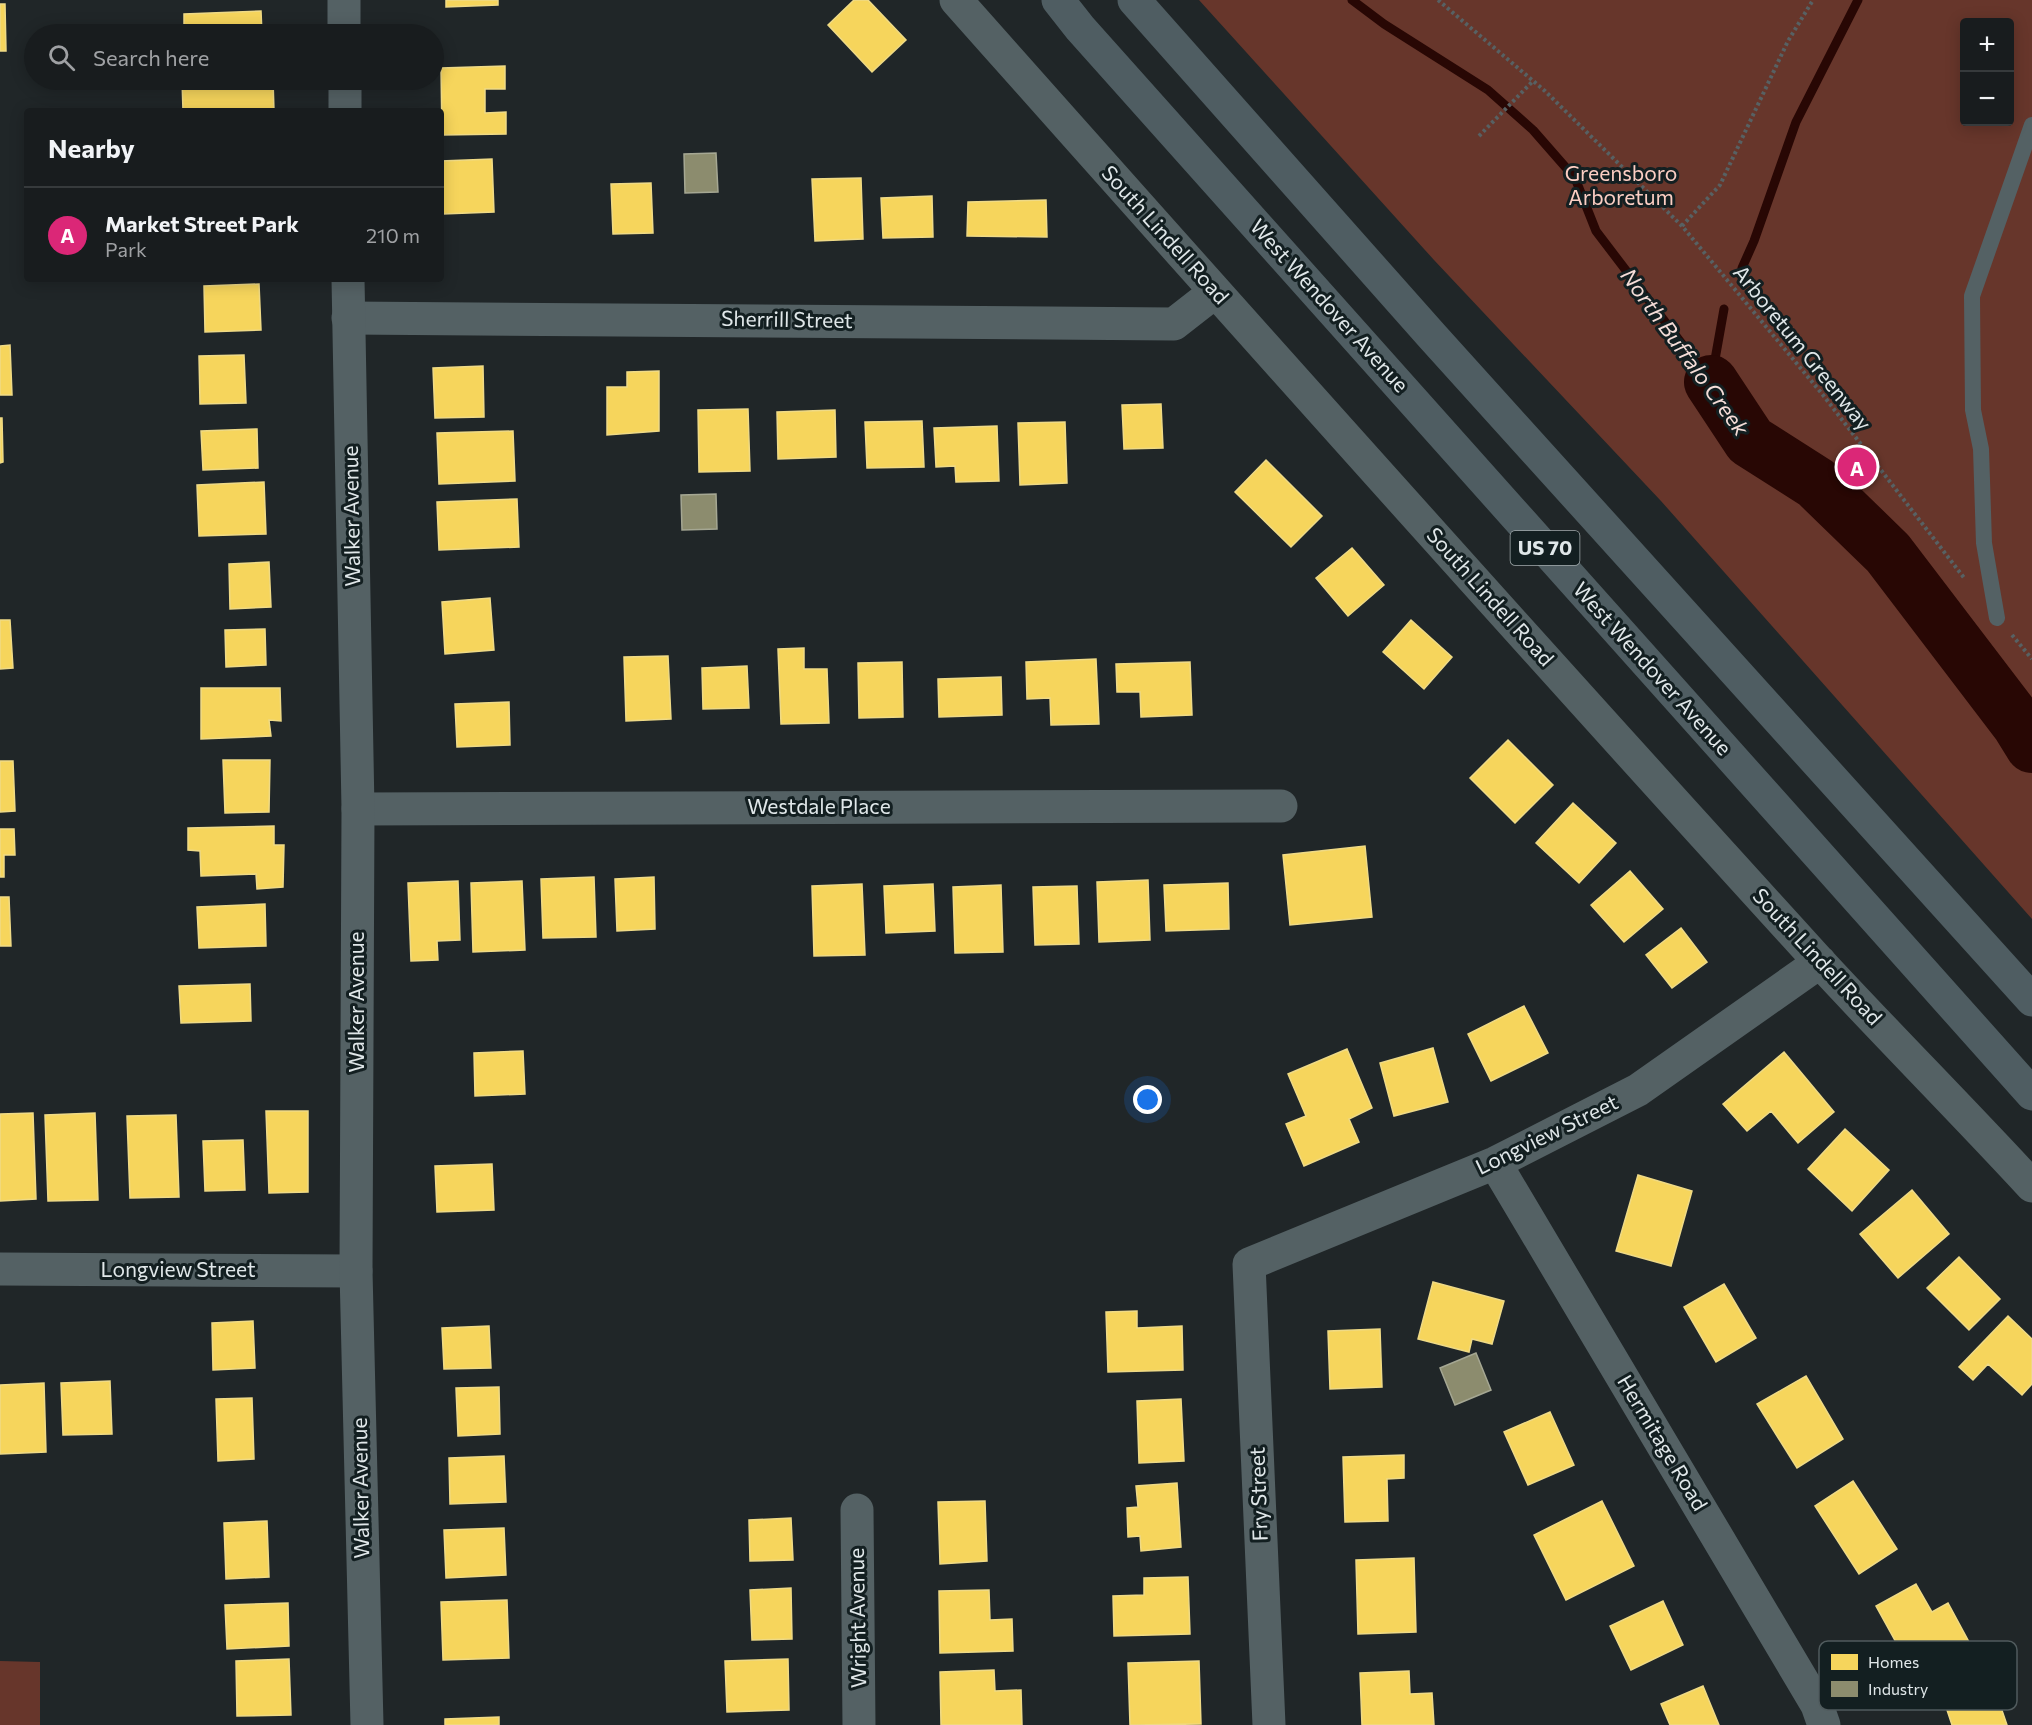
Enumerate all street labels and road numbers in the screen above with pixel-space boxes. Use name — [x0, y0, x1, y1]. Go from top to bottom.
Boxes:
street label: South Lindell Road — [1097, 160, 1235, 308]
street label: West Wendover Avenue — [1246, 213, 1414, 397]
street label: Arboretum Greenway — [1729, 260, 1877, 435]
street label: Sherrill Street — [721, 305, 853, 332]
street label: Walker Avenue — [337, 445, 364, 587]
street label: South Lindell Road — [1422, 522, 1560, 670]
road number: US 70 — [1510, 531, 1580, 565]
street label: West Wendover Avenue — [1569, 576, 1737, 760]
street label: Westdale Place — [747, 793, 891, 818]
street label: South Lindell Road — [1748, 882, 1888, 1029]
street label: Walker Avenue — [343, 931, 368, 1073]
street label: Longview Street — [1471, 1088, 1622, 1179]
street label: Longview Street — [100, 1256, 256, 1281]
street label: Hermitage Road — [1613, 1370, 1714, 1515]
street label: Walker Avenue — [346, 1417, 373, 1559]
street label: Fry Street — [1243, 1446, 1272, 1542]
street label: Wright Avenue — [843, 1548, 870, 1688]

